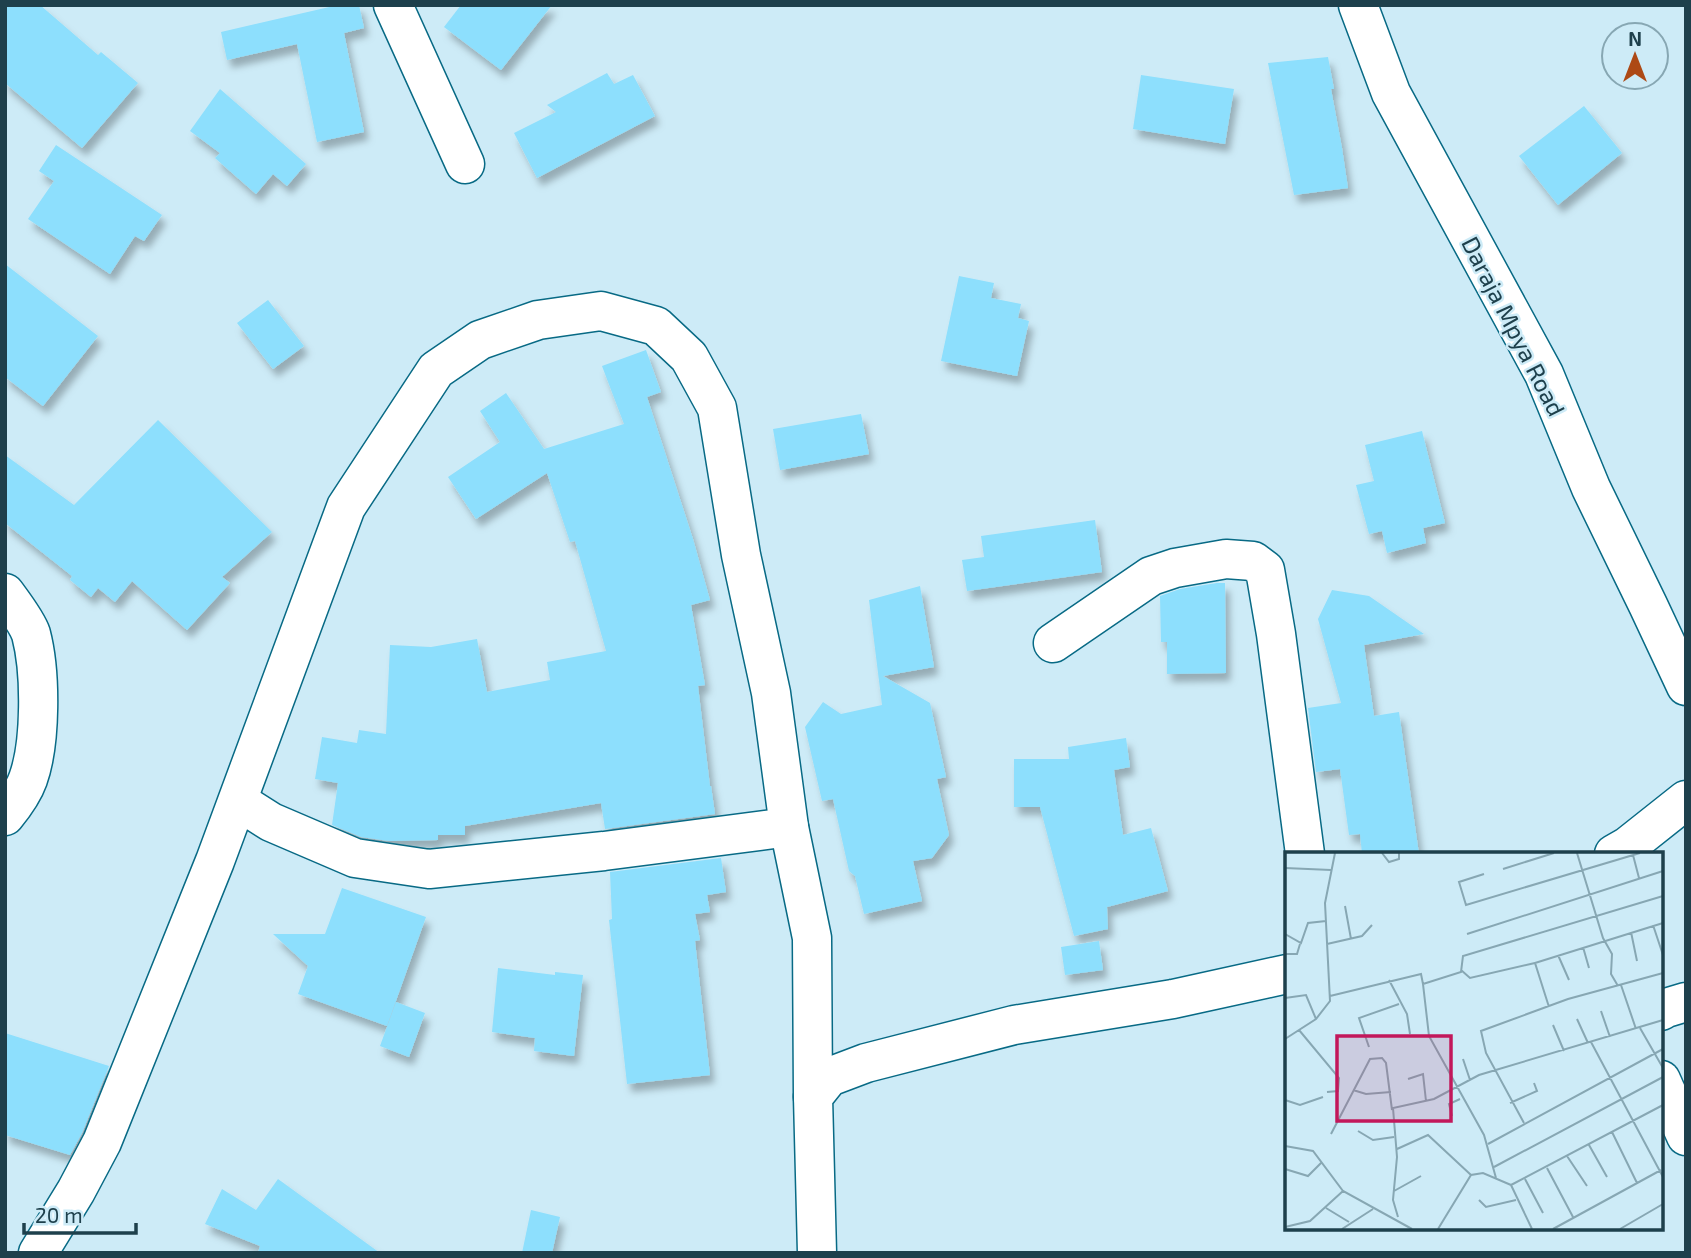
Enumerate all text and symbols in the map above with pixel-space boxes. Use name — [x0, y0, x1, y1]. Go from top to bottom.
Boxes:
north arrow — [1600, 21, 1670, 91]
text: N — [1628, 27, 1642, 50]
street label: Daraja Mpya Road — [1456, 231, 1572, 421]
inset map — [1285, 852, 1663, 1230]
scale bar — [24, 1192, 136, 1236]
text: 20 m — [35, 1202, 83, 1227]

